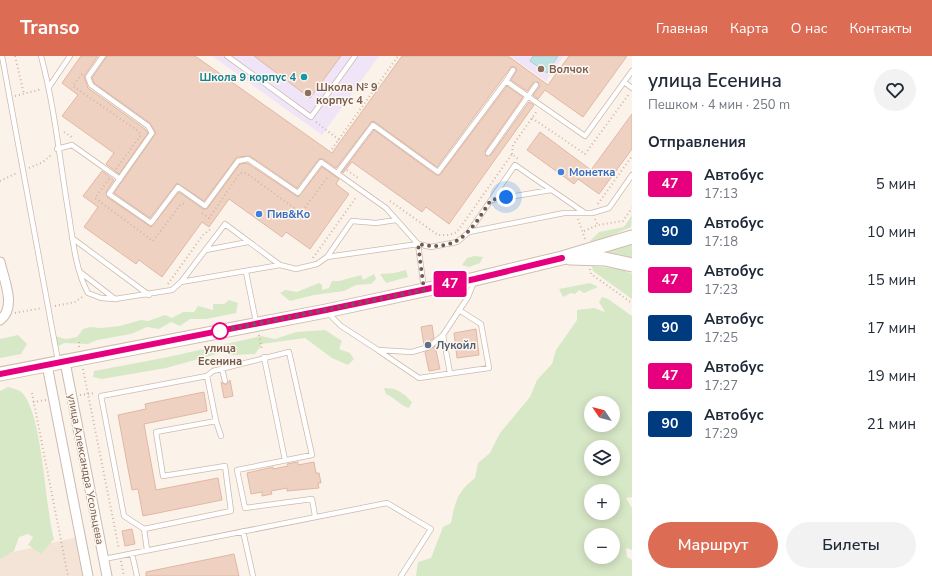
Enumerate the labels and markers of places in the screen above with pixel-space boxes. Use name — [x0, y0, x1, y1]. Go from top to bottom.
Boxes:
place label: Волчок — [549, 62, 589, 77]
marker: Волчок — [536, 64, 546, 74]
place label: Школа 9 корпус 4 — [200, 70, 296, 85]
marker: Школа 9 корпус 4 — [299, 72, 309, 82]
place label: Школа № 9 корпус 4 — [316, 80, 378, 108]
marker: Школа № 9 корпус 4 — [303, 88, 313, 98]
place label: Монетка — [569, 165, 615, 180]
marker: Монетка — [556, 167, 566, 177]
place label: Пив&Ко — [267, 207, 310, 222]
marker: Пив&Ко — [254, 209, 264, 219]
marker: улица Есенина — [211, 322, 229, 340]
place label: Лукойл — [436, 338, 476, 353]
marker: Лукойл — [423, 340, 433, 350]
place label: улица Есенина — [198, 341, 242, 369]

